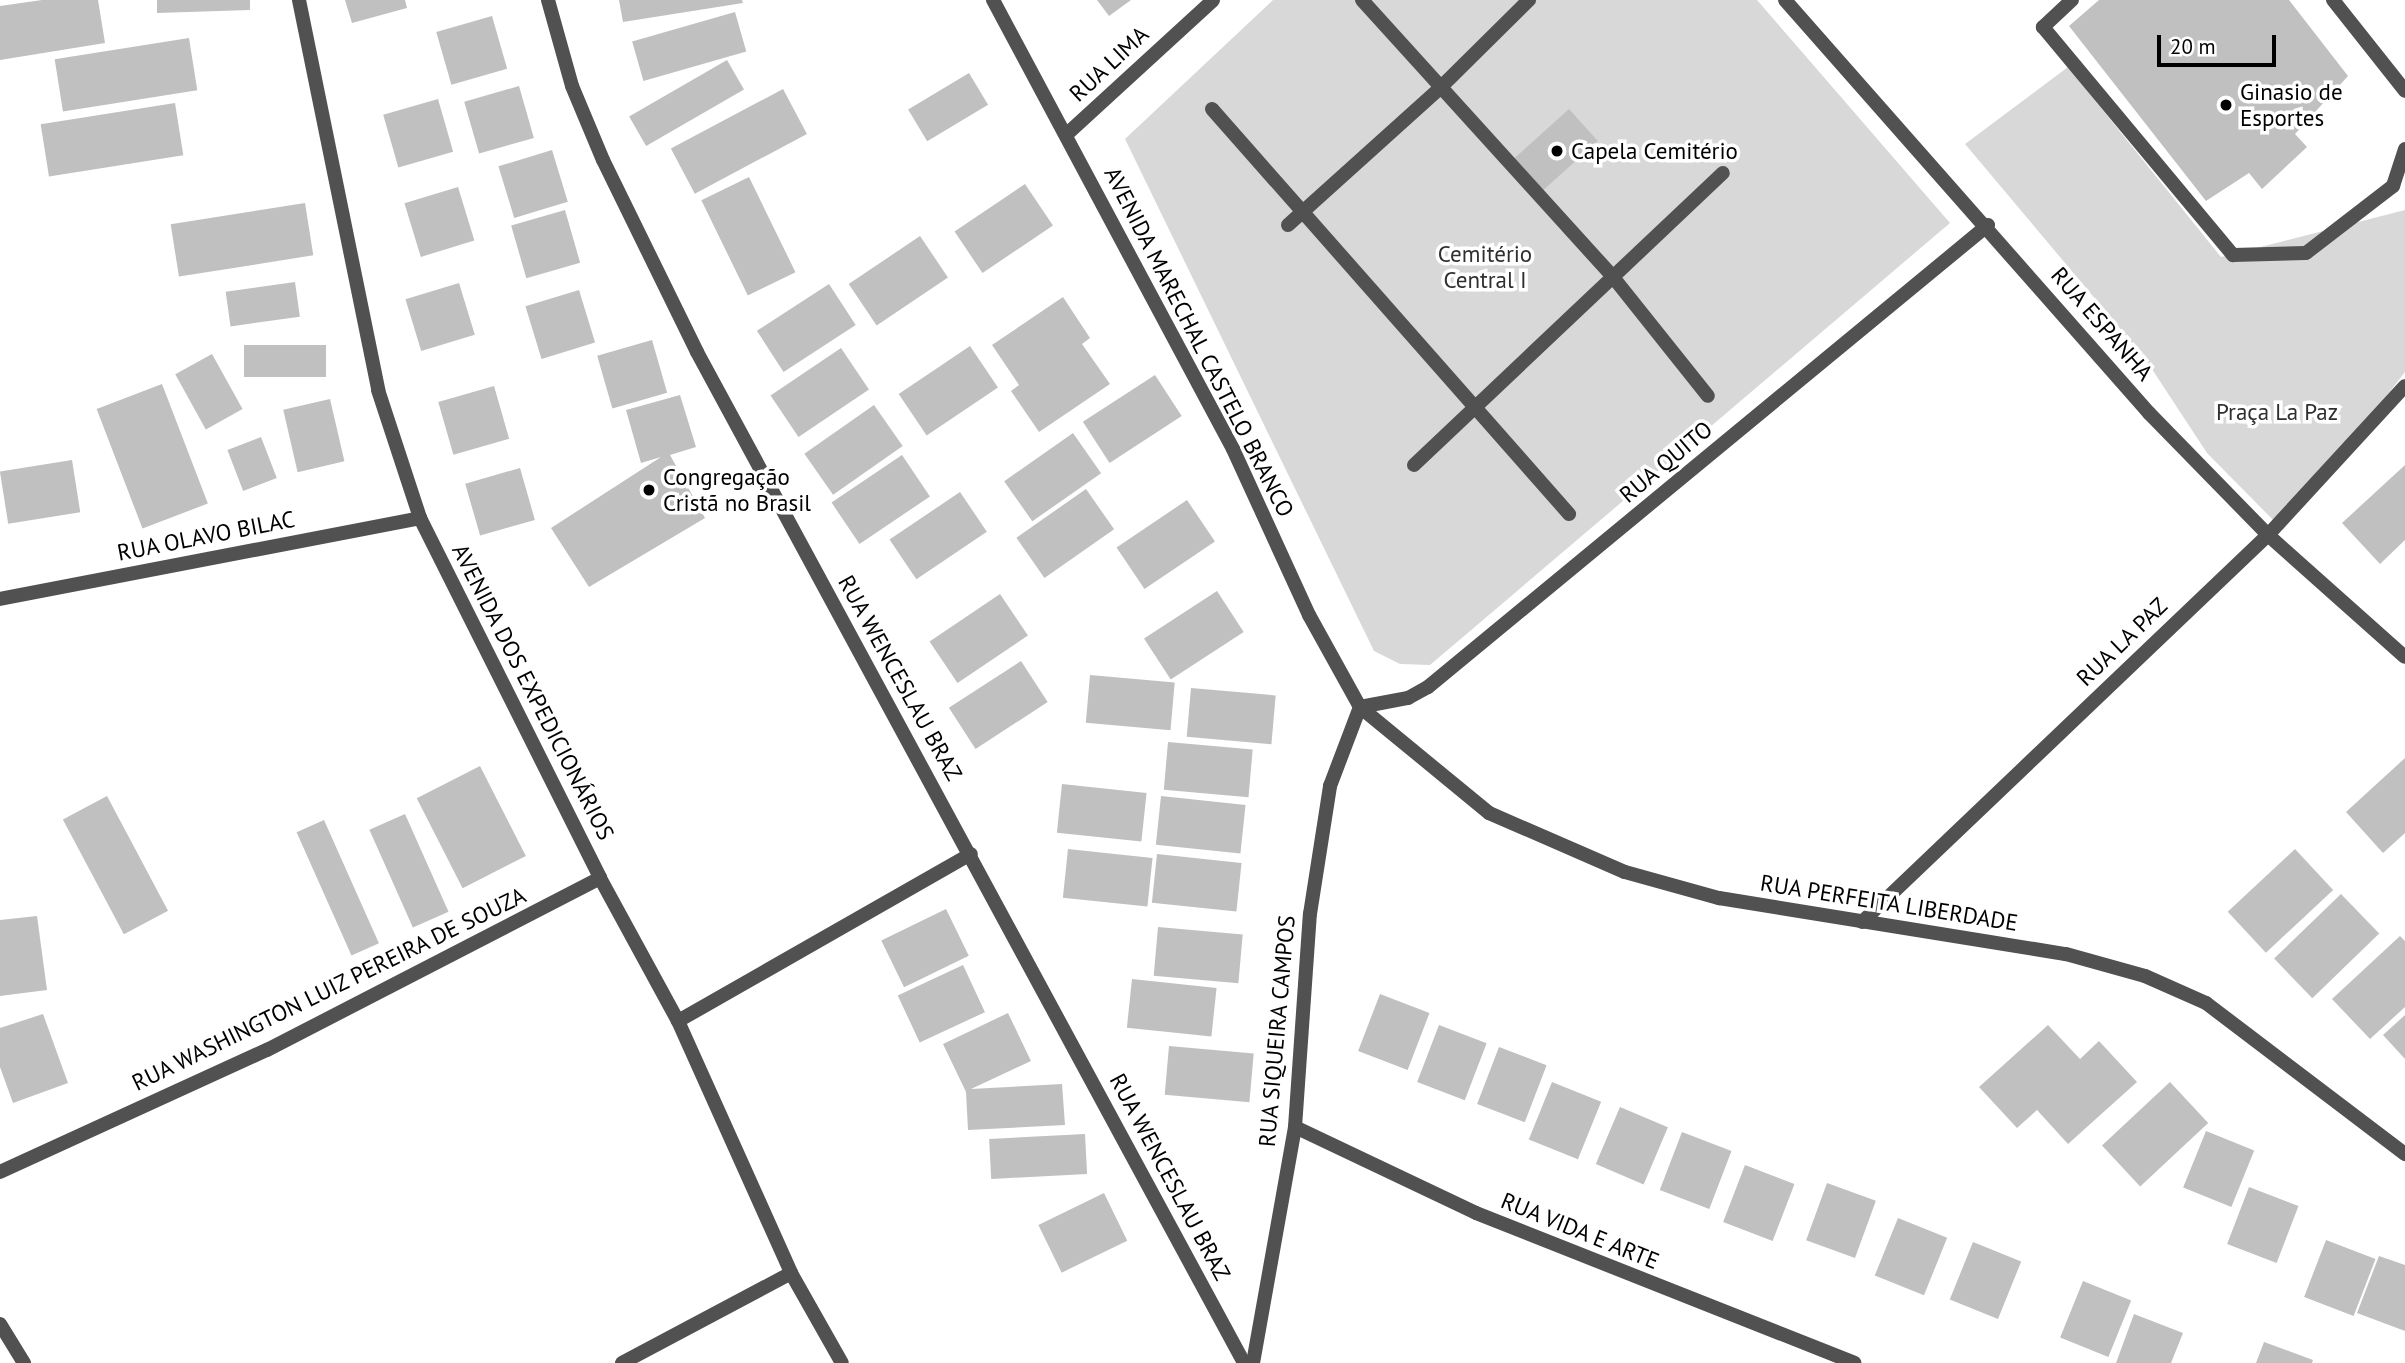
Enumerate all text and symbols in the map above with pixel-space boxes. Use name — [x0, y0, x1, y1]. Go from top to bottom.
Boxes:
street label: RUA LIMA — [1064, 20, 1154, 108]
scale bar — [2160, 21, 2279, 65]
text: 20 m — [2170, 33, 2216, 60]
place label: Ginasio de Esportes — [2240, 78, 2343, 132]
marker: Ginasio de Esportes — [2218, 97, 2234, 113]
place label: Capela Cemitério — [1571, 137, 1738, 165]
marker: Capela Cemitério — [1549, 143, 1565, 159]
street label: AVENIDA MARECHAL CASTELO BRANCO — [1098, 162, 1300, 522]
park label: Cemitério Central I — [1438, 240, 1532, 294]
street label: RUA ESPANHA — [2045, 261, 2159, 387]
park label: Praça La Paz — [2216, 398, 2338, 426]
street label: RUA QUITO — [1614, 415, 1718, 509]
place label: Congregação Cristã no Brasil — [663, 463, 811, 517]
marker: Congregação Cristã no Brasil — [641, 482, 657, 498]
street label: RUA OLAVO BILAC — [115, 505, 297, 567]
street label: AVENIDA DOS EXPEDICIONÁRIOS — [446, 539, 620, 845]
street label: RUA WENCESLAU BRAZ — [832, 570, 968, 786]
street label: RUA LA PAZ — [2070, 591, 2174, 693]
street label: RUA PERFEITA LIBERDADE — [1757, 869, 2021, 937]
street label: RUA WASHINGTON LUIZ PEREIRA DE SOUZA — [126, 881, 532, 1097]
street label: RUA SIQUEIRA CAMPOS — [1253, 913, 1301, 1149]
street label: RUA WENCESLAU BRAZ — [1103, 1068, 1237, 1286]
street label: RUA VIDA E ARTE — [1495, 1186, 1665, 1276]

